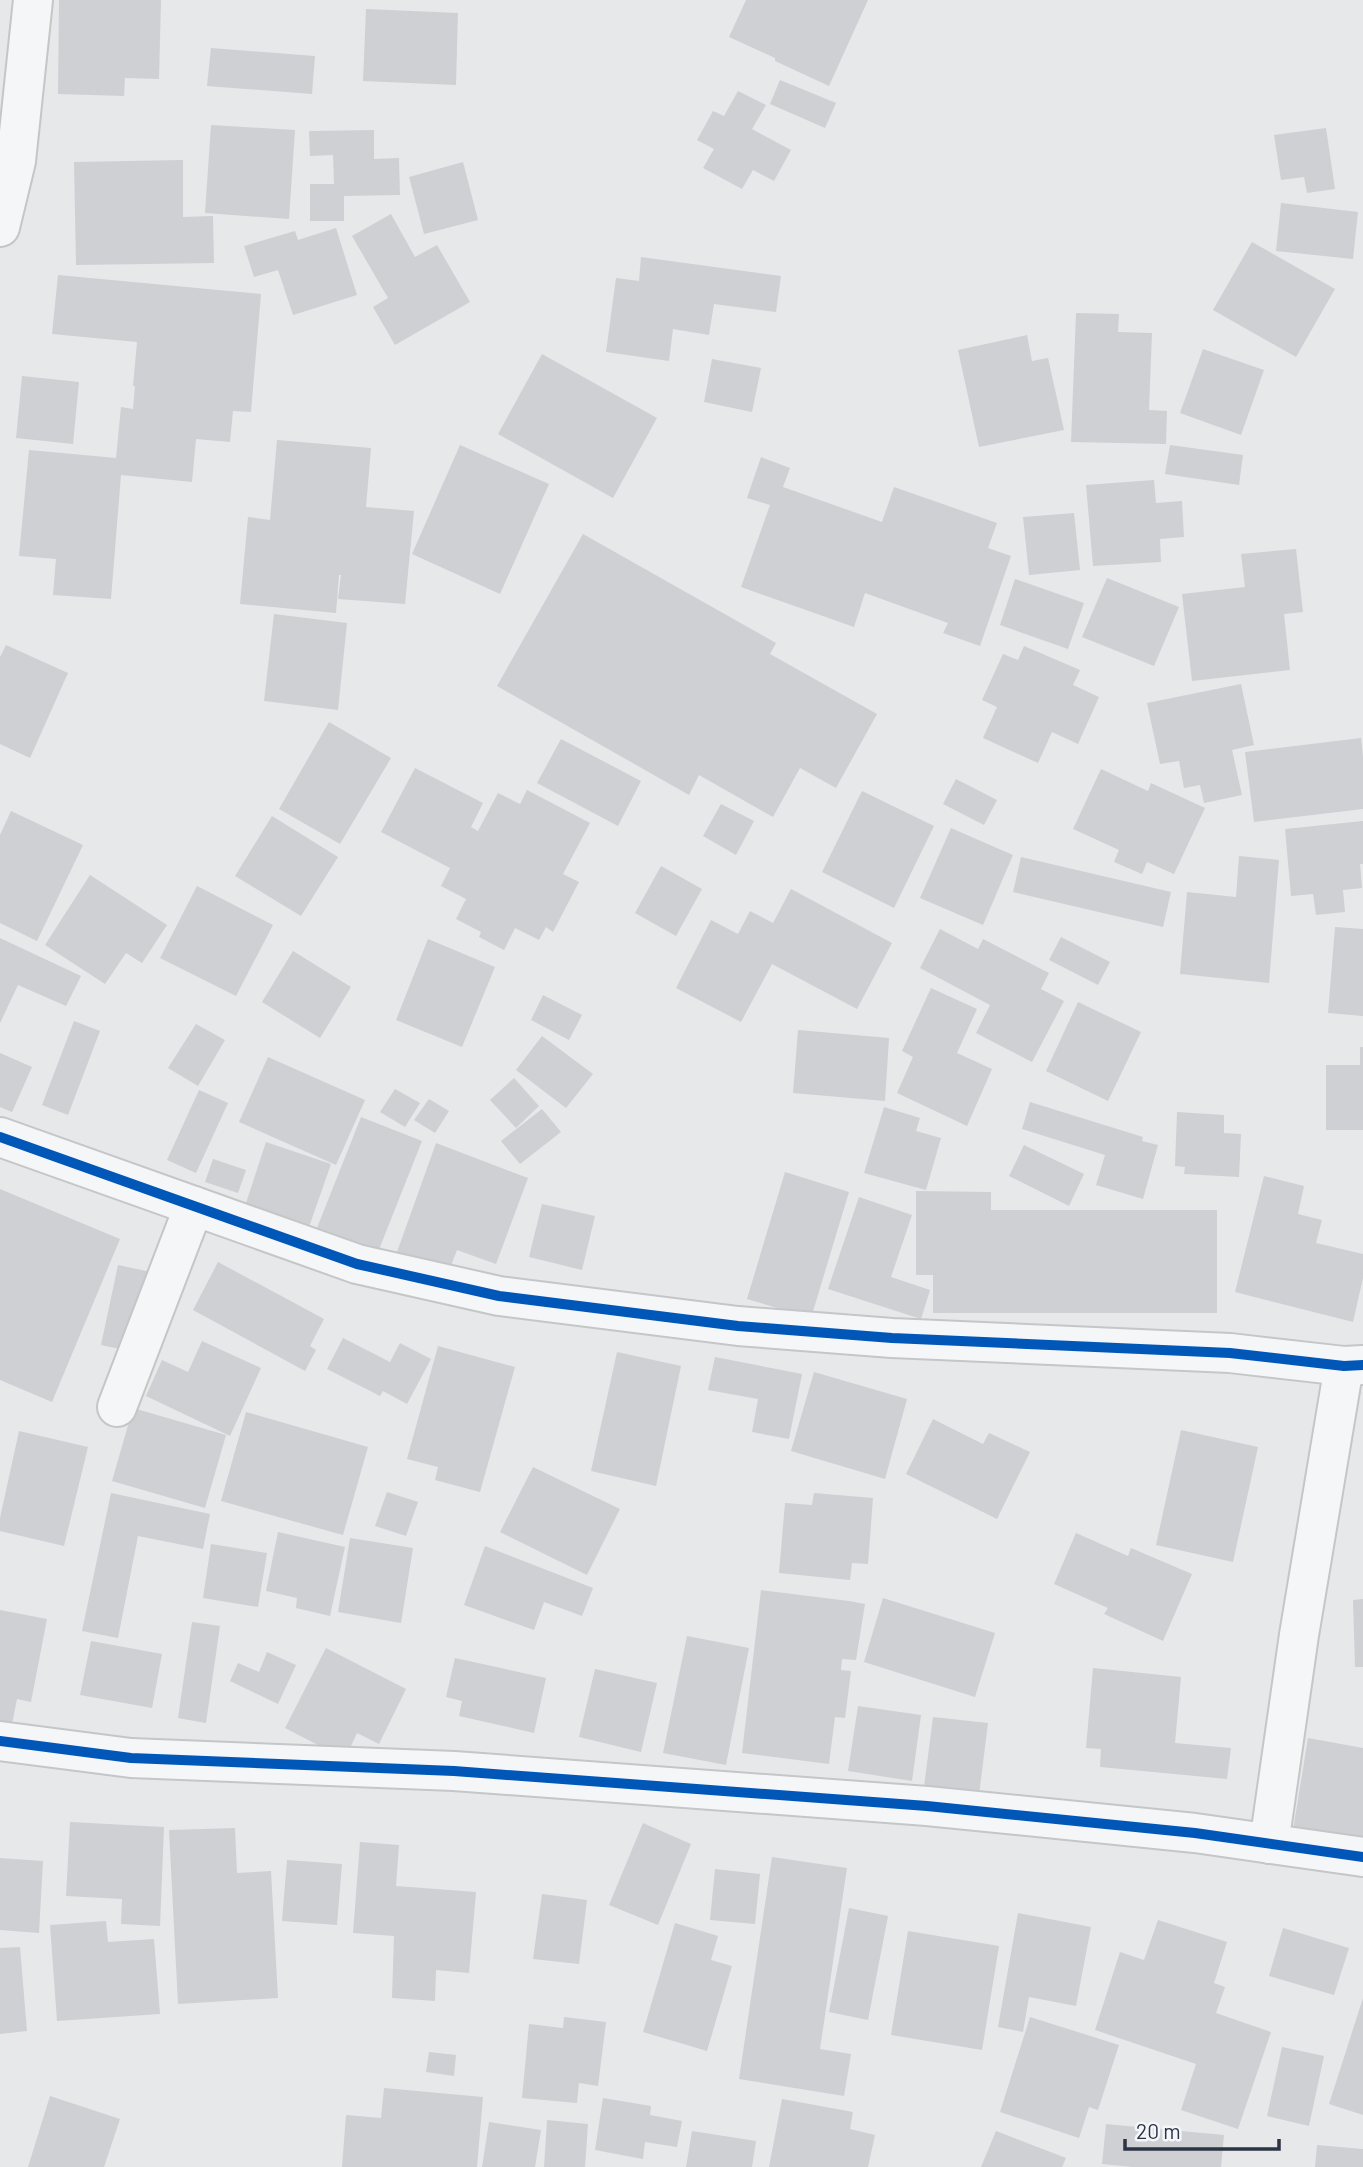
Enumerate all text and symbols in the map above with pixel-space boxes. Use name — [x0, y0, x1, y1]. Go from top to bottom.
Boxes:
scale bar — [1125, 2108, 1279, 2152]
text: 20 m — [1136, 2118, 1181, 2143]

